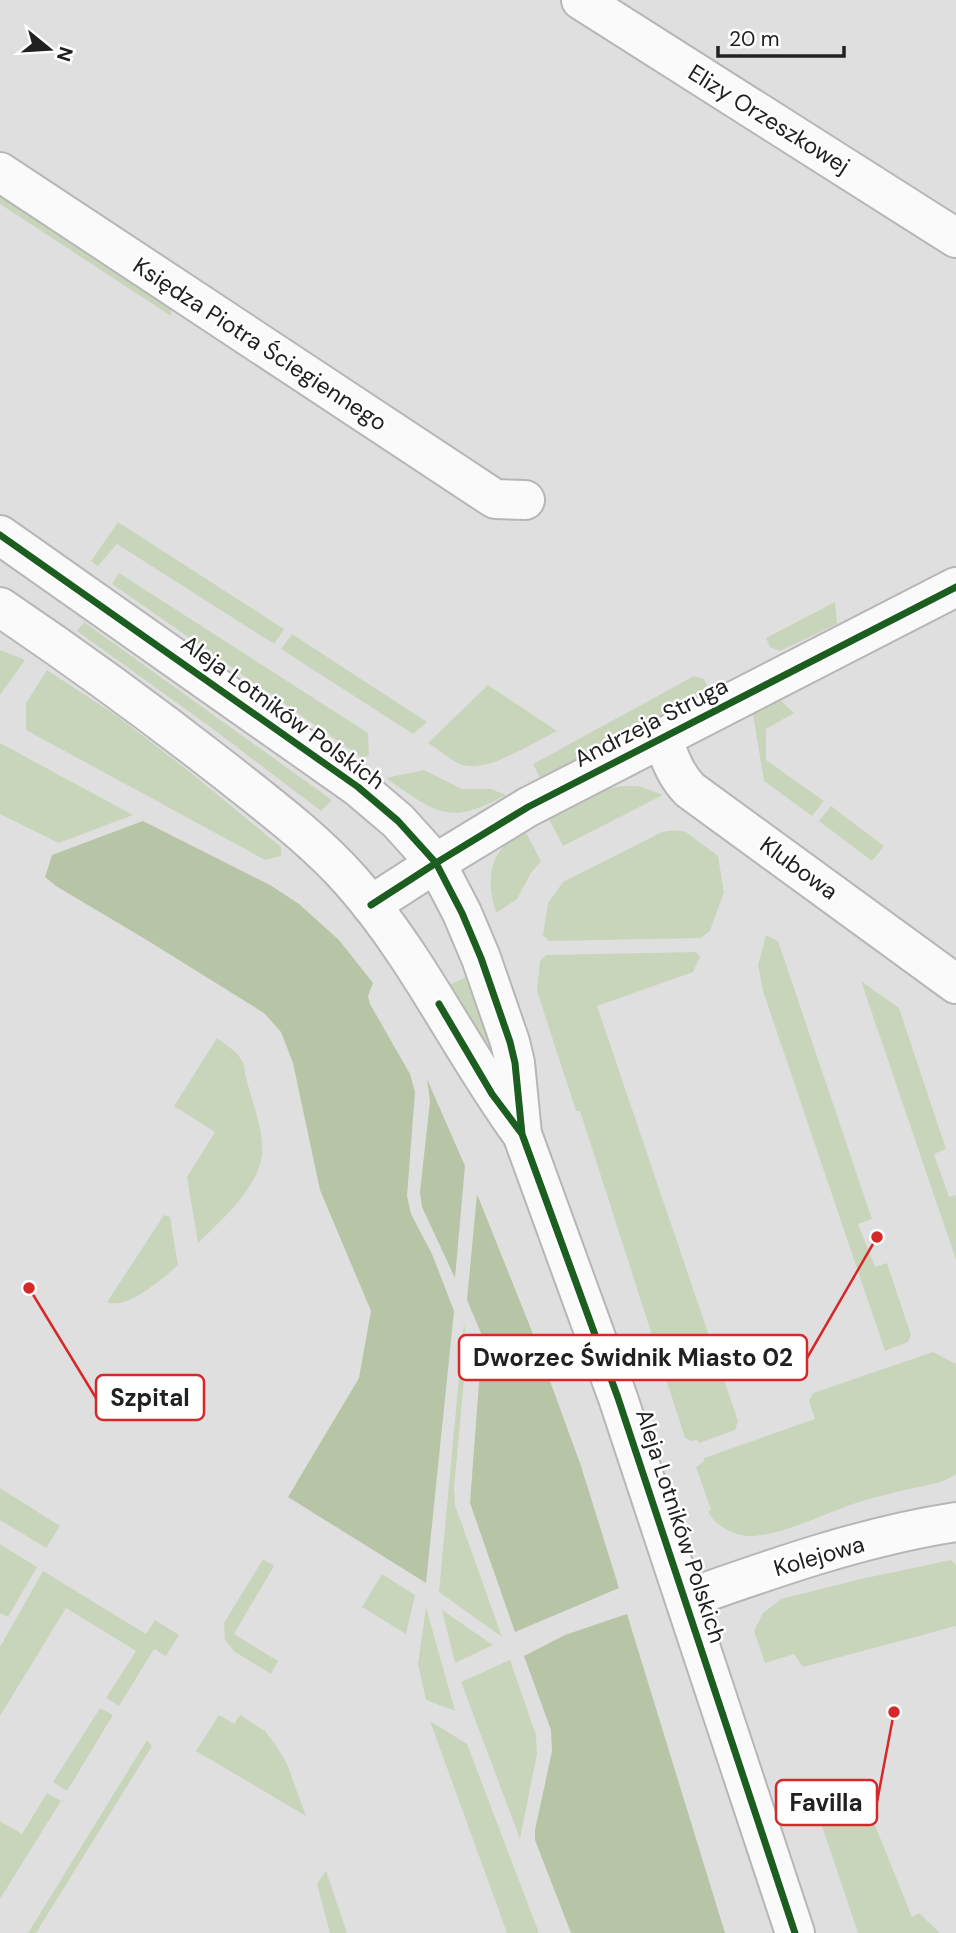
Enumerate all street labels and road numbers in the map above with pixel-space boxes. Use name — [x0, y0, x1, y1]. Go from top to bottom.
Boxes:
street label: Elizy Orzeszkowej — [683, 57, 855, 181]
street label: Księdza Piotra Ściegiennego — [127, 251, 393, 437]
street label: Aleja Lotników Polskich — [175, 628, 391, 796]
street label: Andrzeja Struga — [569, 670, 733, 774]
street label: Klubowa — [754, 830, 844, 906]
street label: Aleja Lotników Polskich — [629, 1405, 733, 1647]
street label: Kolejowa — [770, 1529, 868, 1583]

